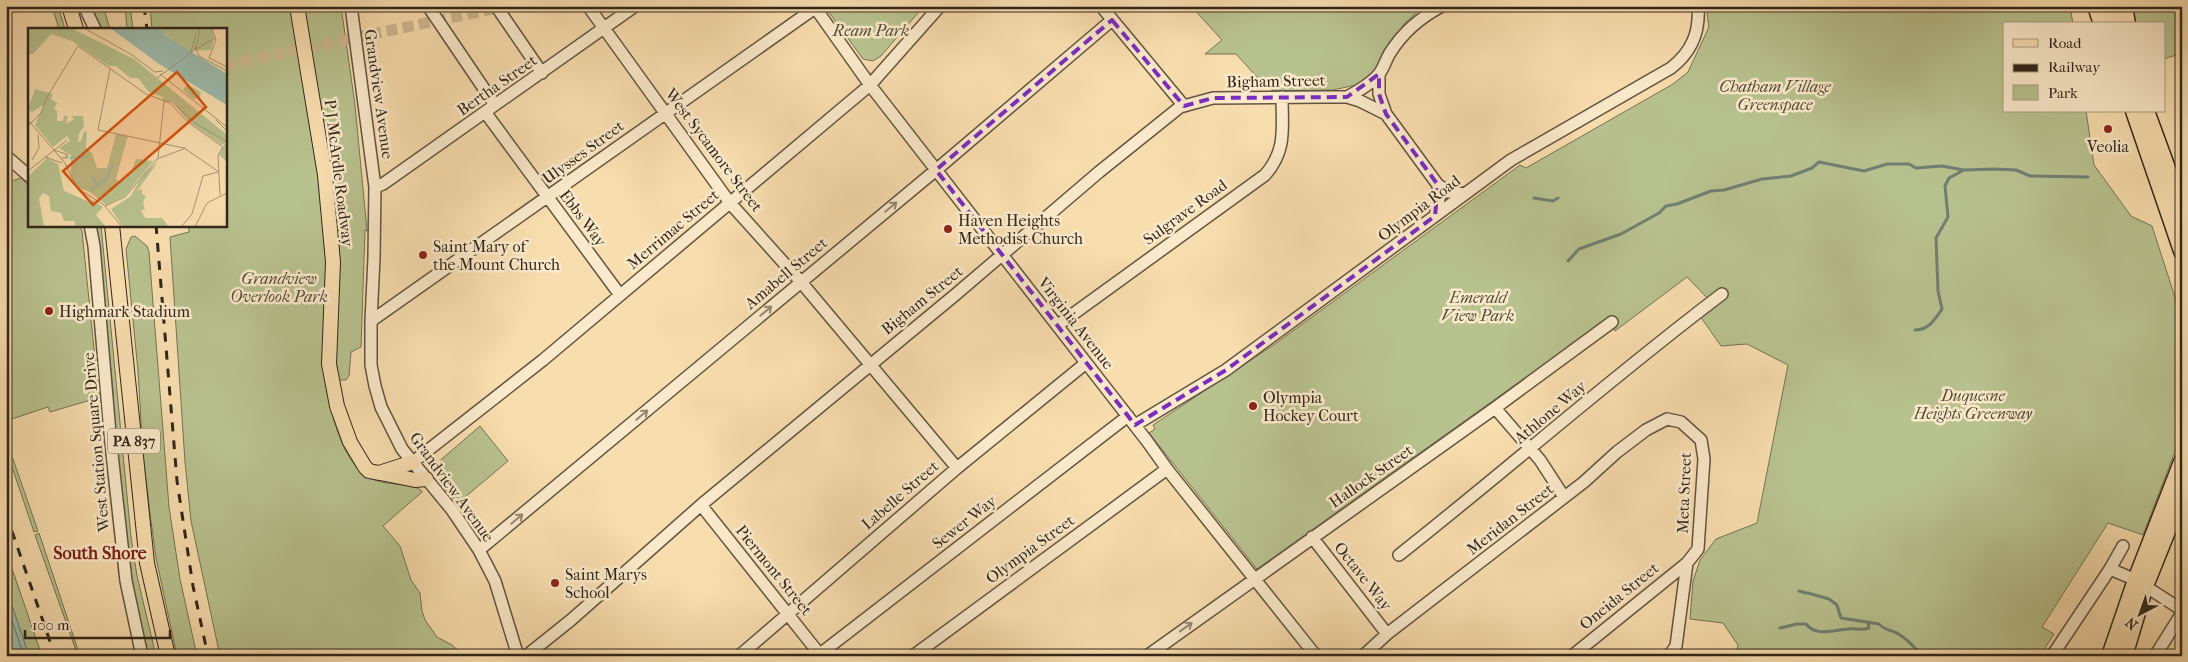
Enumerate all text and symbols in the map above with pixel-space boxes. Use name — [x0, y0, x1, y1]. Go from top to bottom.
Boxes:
park label: Ream Park — [832, 21, 909, 40]
legend — [2003, 22, 2166, 112]
inset map — [28, 28, 226, 226]
street label: Grandview Avenue — [360, 28, 398, 160]
text: Road — [2048, 34, 2082, 52]
street label: Bertha Street — [453, 50, 541, 119]
text: Railway — [2048, 58, 2101, 76]
street label: Bigham Street — [1226, 71, 1326, 91]
park label: Chatham Village Greenspace — [1719, 77, 1831, 114]
street label: West Sycamore Street — [661, 84, 767, 216]
text: Park — [2048, 84, 2078, 102]
street label: P J McArdle Roadway — [321, 98, 358, 248]
street label: Ulysses Street — [538, 116, 628, 188]
marker: Veolia — [2102, 123, 2114, 135]
place label: Veolia — [2086, 137, 2130, 156]
street label: Olympia Road — [1374, 171, 1464, 245]
street label: Sulgrave Road — [1139, 175, 1231, 249]
street label: Merrimac Street — [623, 185, 723, 273]
street label: Ebbs Way — [556, 186, 611, 250]
one-way arrow — [884, 201, 897, 212]
place label: Haven Heights Methodist Church — [958, 211, 1083, 248]
marker: Haven Heights Methodist Church — [942, 223, 954, 235]
street label: Amabell Street — [740, 233, 831, 314]
place label: Saint Mary of the Mount Church — [433, 237, 560, 274]
marker: Saint Mary of the Mount Church — [417, 249, 429, 261]
street label: Bigham Street — [878, 261, 967, 339]
park label: Grandview Overlook Park — [230, 269, 328, 306]
street label: Virginia Avenue — [1034, 272, 1118, 373]
park label: Emerald View Park — [1442, 288, 1514, 325]
place label: Highmark Stadium — [59, 302, 191, 321]
marker: Highmark Stadium — [43, 305, 55, 317]
one-way arrow — [760, 305, 773, 316]
street label: West Station Square Drive — [79, 351, 113, 534]
street label: Athlone Way — [1509, 376, 1590, 448]
park label: Duquesne Heights Greenway — [1913, 386, 2032, 423]
place label: Olympia Hockey Court — [1263, 388, 1359, 425]
marker: Olympia Hockey Court — [1247, 400, 1259, 412]
one-way arrow — [635, 409, 648, 420]
road number: PA 837 — [108, 428, 160, 454]
street label: Grandview Avenue — [406, 429, 498, 546]
street label: Hallock Street — [1325, 440, 1417, 512]
street label: Meta Street — [1673, 452, 1695, 534]
street label: Labelle Street — [858, 456, 943, 534]
street label: Meridan Street — [1463, 479, 1557, 559]
street label: Sewer Way — [928, 491, 1000, 553]
street label: Olympia Street — [982, 510, 1078, 588]
one-way arrow — [510, 513, 523, 524]
street label: Piermont Street — [732, 521, 816, 619]
street label: Octave Way — [1330, 538, 1396, 614]
district label: South Shore — [53, 543, 147, 564]
street label: Oneida Street — [1576, 558, 1663, 634]
place label: Saint Marys School — [565, 565, 647, 602]
marker: Saint Marys School — [549, 577, 561, 589]
north arrow — [2116, 590, 2166, 640]
scale bar — [25, 607, 170, 639]
text: N — [2122, 613, 2141, 633]
text: 100 m — [32, 616, 70, 634]
one-way arrow — [1179, 622, 1193, 632]

